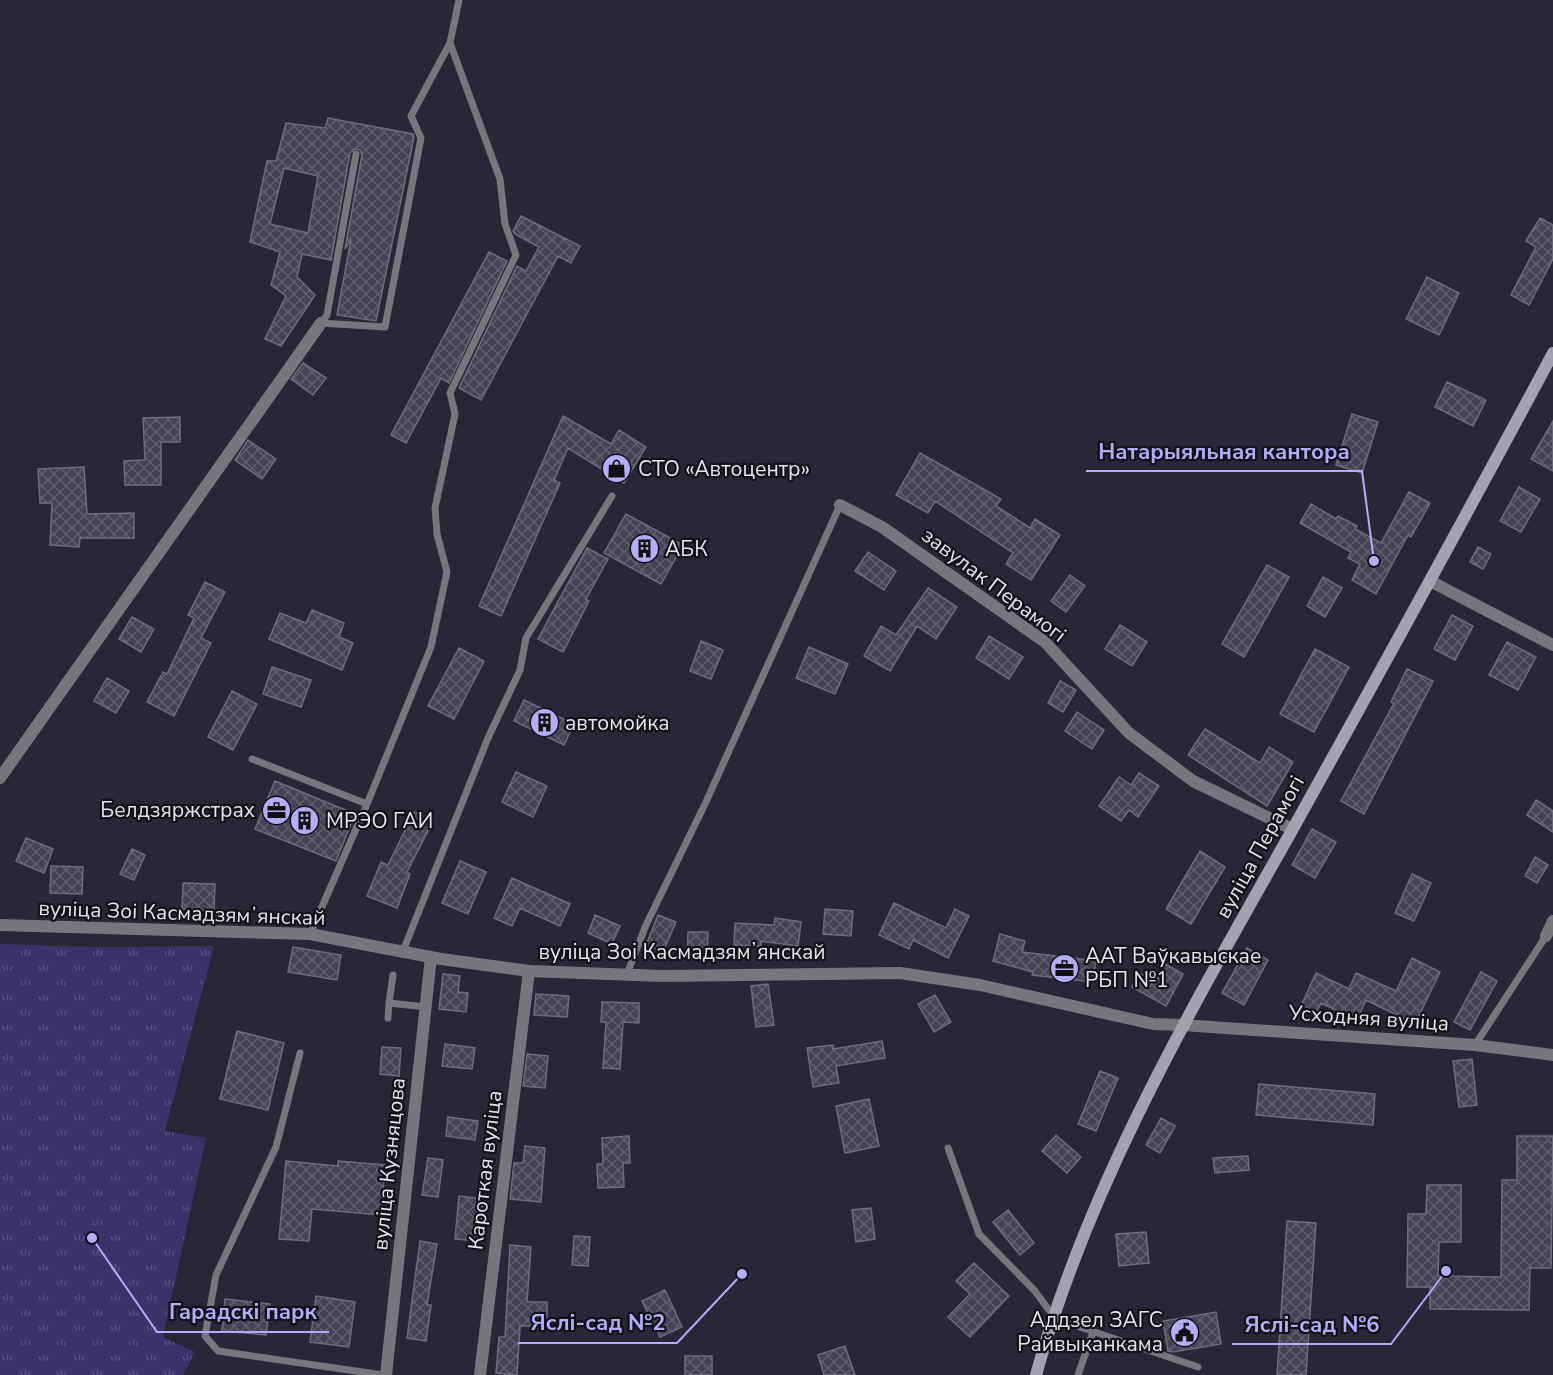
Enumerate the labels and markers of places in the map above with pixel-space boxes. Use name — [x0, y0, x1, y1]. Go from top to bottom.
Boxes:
callout: Натарыяльная кантора — [1086, 431, 1362, 471]
shop icon: СТО «Автоцентр» — [601, 453, 633, 485]
place label: СТО «Автоцентр» — [638, 455, 810, 483]
building icon: АБК — [628, 533, 660, 565]
place label: АБК — [665, 535, 708, 563]
building icon: автомойка — [528, 707, 560, 739]
place label: автомойка — [565, 709, 670, 737]
office icon: Белдзяржстрах — [260, 794, 292, 826]
place label: Белдзяржстрах — [100, 796, 255, 824]
building icon: МРЭО ГАИ — [289, 805, 321, 837]
place label: МРЭО ГАИ — [326, 807, 433, 835]
place label: ААТ Ваўкавыскае РБП №1 — [1085, 942, 1261, 994]
office icon: ААТ Ваўкавыскае РБП №1 — [1048, 952, 1080, 984]
callout: Гарадскі парк — [157, 1292, 329, 1332]
callout: Яслі-сад №2 — [518, 1303, 677, 1343]
callout: Яслі-сад №6 — [1232, 1304, 1391, 1344]
place label: Аддзел ЗАГС Райвыканкама — [1017, 1306, 1163, 1358]
public building icon: Аддзел ЗАГС Райвыканкама — [1168, 1316, 1200, 1348]

